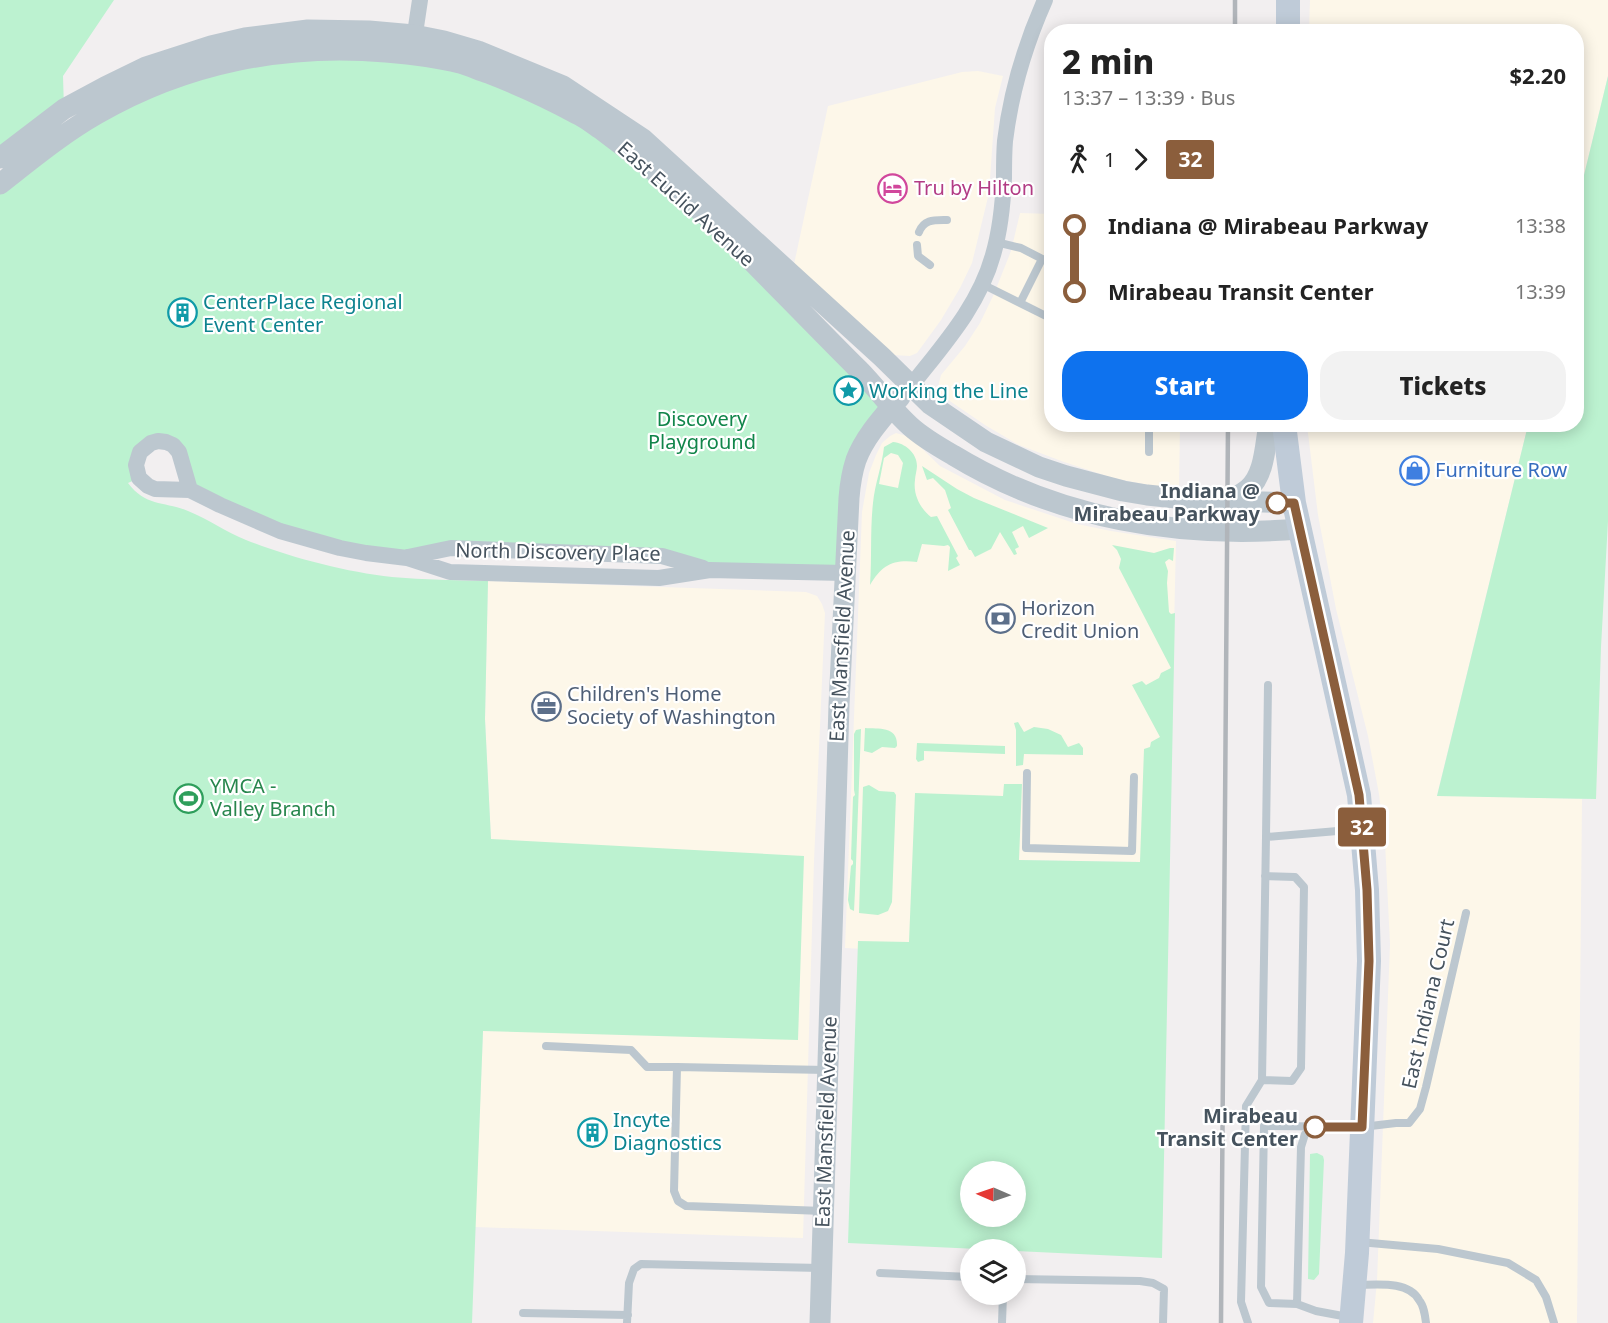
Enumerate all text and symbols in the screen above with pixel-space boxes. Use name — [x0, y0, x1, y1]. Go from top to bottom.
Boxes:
text: 2 min — [1062, 39, 1154, 84]
text: $2.20 — [1509, 60, 1566, 90]
text: 13:37 – 13:39 · Bus — [1062, 84, 1235, 111]
street label: East Euclid Avenue — [612, 135, 761, 272]
icon: walk — [1062, 143, 1095, 176]
icon: forward — [1124, 143, 1157, 176]
text: 32 — [1178, 145, 1202, 173]
text: 1 — [1104, 146, 1115, 173]
hotel icon: Tru by Hilton — [877, 172, 909, 204]
place label: Tru by Hilton — [914, 174, 1034, 201]
text: Indiana @ Mirabeau Parkway — [1108, 210, 1428, 240]
text: 13:38 — [1515, 212, 1566, 239]
text: Mirabeau Transit Center — [1108, 276, 1374, 306]
text: 13:39 — [1515, 278, 1566, 305]
place label: CenterPlace Regional Event Center — [203, 288, 403, 338]
building icon: CenterPlace Regional Event Center — [166, 297, 198, 329]
button: Start — [1062, 351, 1308, 420]
button: Tickets — [1320, 351, 1566, 420]
place icon: Working the Line — [832, 375, 864, 407]
place label: Working the Line — [869, 377, 1029, 404]
park label: Discovery Playground — [648, 405, 756, 455]
shop icon: Furniture Row — [1398, 454, 1430, 486]
place label: Furniture Row — [1435, 456, 1568, 483]
place label: Indiana @ Mirabeau Parkway — [1074, 477, 1261, 527]
marker: Indiana @ Mirabeau Parkway — [1266, 492, 1288, 514]
street label: East Mansfield Avenue — [822, 529, 861, 742]
street label: North Discovery Place — [455, 536, 661, 567]
place label: Horizon Credit Union — [1021, 594, 1139, 644]
bank icon: Horizon Credit Union — [984, 603, 1016, 635]
place label: Children's Home Society of Washington — [567, 680, 776, 730]
office icon: Children's Home Society of Washington — [530, 690, 562, 722]
place label: YMCA - Valley Branch — [210, 772, 336, 822]
sports icon: YMCA - Valley Branch — [173, 782, 205, 814]
line badge: 32 — [1335, 808, 1389, 846]
text: 32 — [1350, 813, 1374, 841]
street label: East Indiana Court — [1395, 916, 1460, 1091]
street label: East Mansfield Avenue — [808, 1016, 843, 1228]
place label: Mirabeau Transit Center — [1157, 1102, 1298, 1152]
place label: Incyte Diagnostics — [613, 1106, 722, 1156]
building icon: Incyte Diagnostics — [576, 1116, 608, 1148]
marker: Mirabeau Transit Center — [1304, 1116, 1326, 1138]
north arrow — [960, 1161, 1026, 1227]
map controls — [960, 1161, 1026, 1305]
button: layers — [960, 1239, 1026, 1305]

